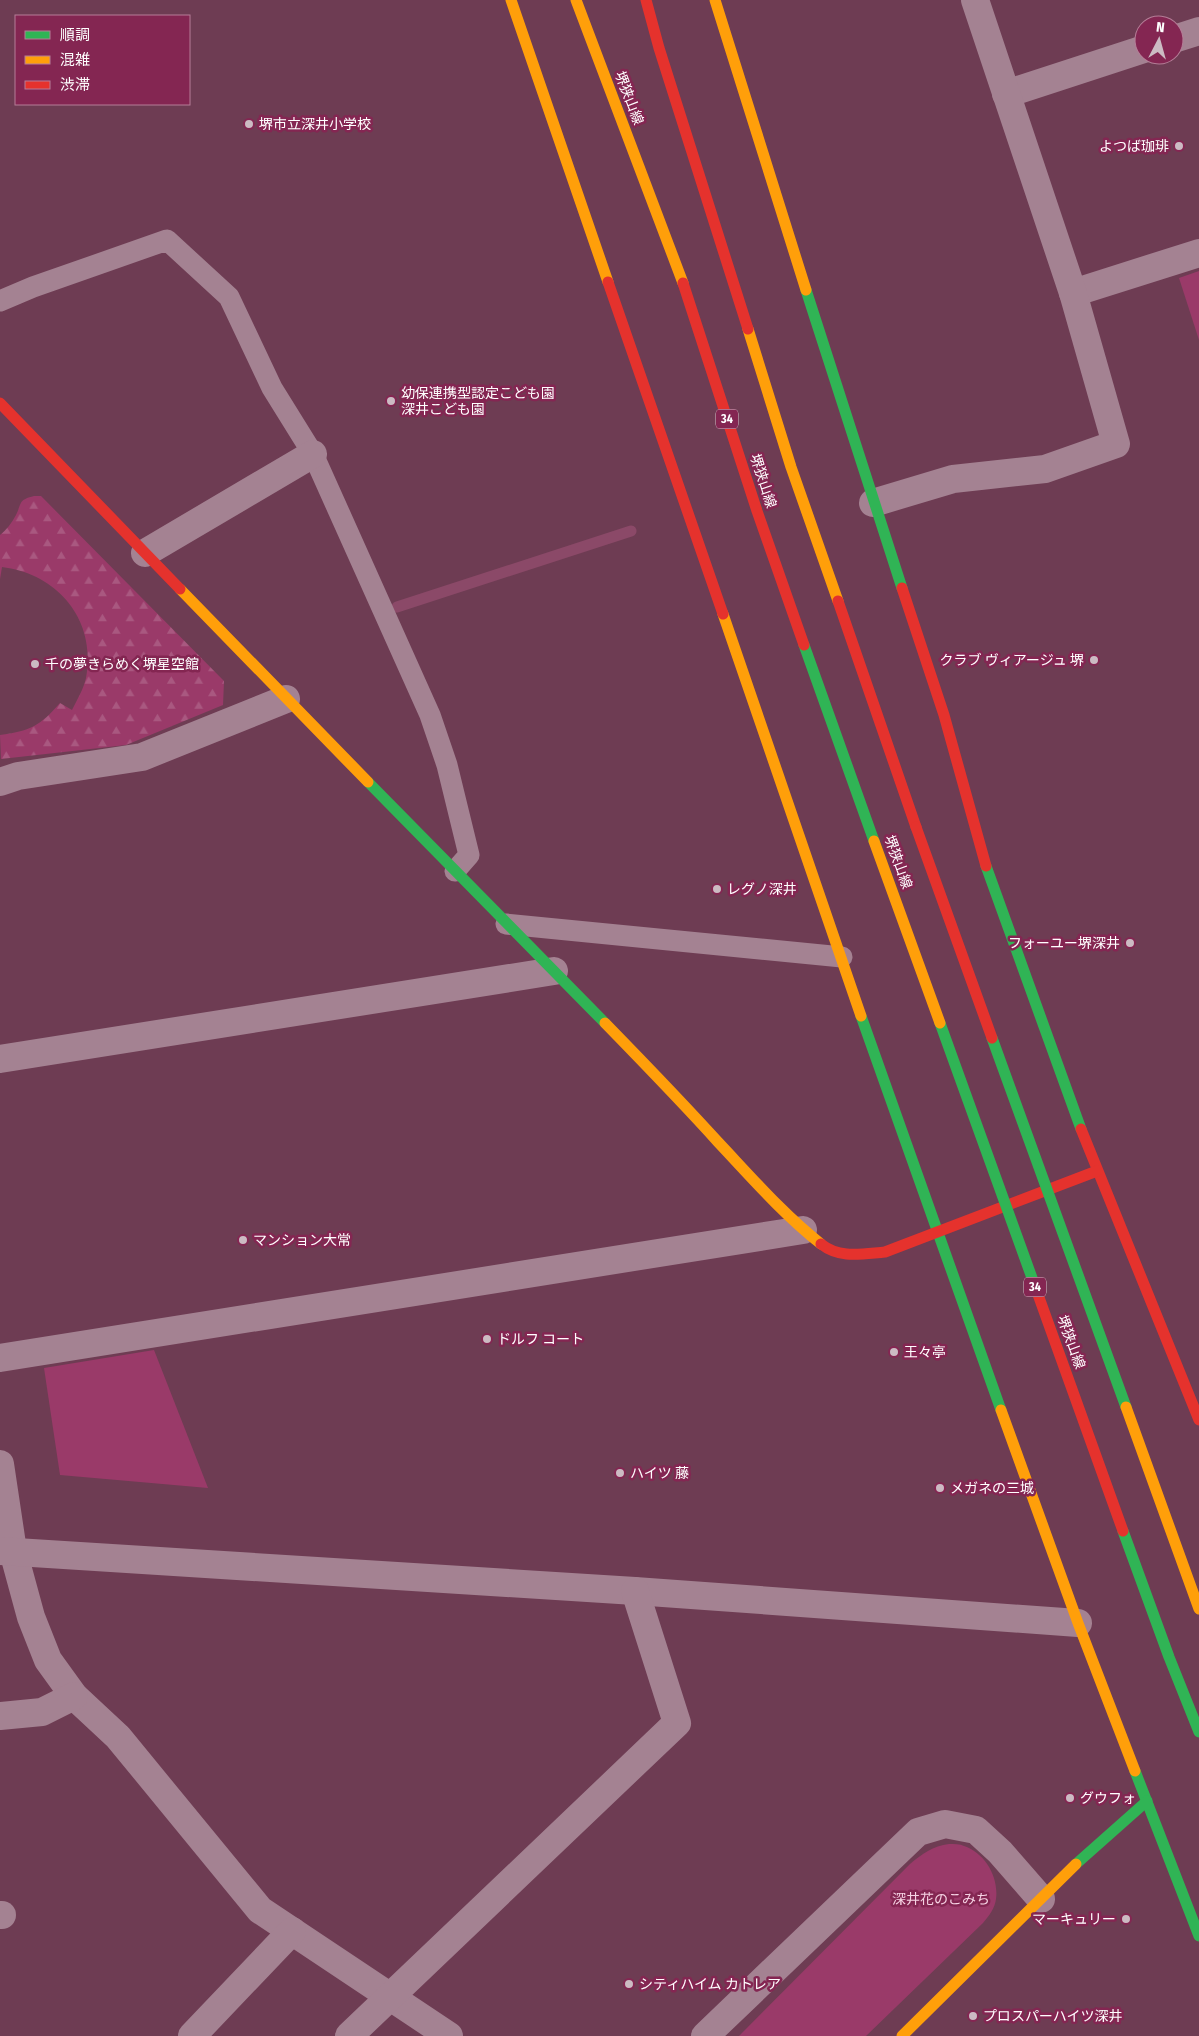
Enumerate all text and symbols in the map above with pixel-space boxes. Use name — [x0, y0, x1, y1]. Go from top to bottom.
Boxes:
legend — [15, 15, 190, 105]
north arrow — [1134, 15, 1184, 65]
text: N — [1155, 19, 1165, 36]
text: 順調 — [60, 26, 90, 44]
text: 混雑 — [60, 51, 90, 69]
street label: 堺狭山線 — [611, 69, 647, 127]
text: 渋滞 — [60, 76, 90, 94]
place label: 堺市立深井小学校 — [259, 116, 371, 133]
marker: 堺市立深井小学校 — [243, 118, 255, 130]
place label: よつば珈琲 — [1099, 138, 1169, 155]
marker: よつば珈琲 — [1173, 140, 1185, 152]
place label: 幼保連携型認定こども園 深井こども園 — [401, 385, 555, 418]
marker: 幼保連携型認定こども園 深井こども園 — [385, 395, 397, 407]
road number: 34 — [716, 409, 738, 428]
street label: 堺狭山線 — [746, 452, 780, 510]
place label: クラブ ヴィアージュ 堺 — [940, 652, 1084, 669]
marker: クラブ ヴィアージュ 堺 — [1088, 654, 1100, 666]
place label: 千の夢きらめく堺星空館 — [45, 656, 199, 673]
marker: 千の夢きらめく堺星空館 — [29, 658, 41, 670]
street label: 堺狭山線 — [880, 833, 916, 891]
place label: レグノ深井 — [727, 881, 797, 898]
marker: レグノ深井 — [711, 883, 723, 895]
place label: フォーユー堺深井 — [1008, 935, 1120, 952]
marker: フォーユー堺深井 — [1124, 937, 1136, 949]
place label: マンション大常 — [253, 1232, 351, 1249]
marker: マンション大常 — [237, 1234, 249, 1246]
road number: 34 — [1024, 1277, 1046, 1296]
street label: 堺狭山線 — [1053, 1313, 1089, 1371]
place label: ドルフ コート — [497, 1331, 584, 1348]
marker: ドルフ コート — [481, 1333, 493, 1345]
place label: 王々亭 — [904, 1344, 946, 1361]
marker: 王々亭 — [888, 1346, 900, 1358]
place label: ハイツ 藤 — [630, 1465, 689, 1482]
marker: ハイツ 藤 — [614, 1467, 626, 1479]
place label: メガネの三城 — [950, 1480, 1034, 1497]
marker: メガネの三城 — [934, 1482, 946, 1494]
place label: グウフォ — [1080, 1790, 1136, 1807]
marker: グウフォ — [1064, 1792, 1076, 1804]
park label: 深井花のこみち — [892, 1891, 990, 1908]
place label: マーキュリー — [1032, 1911, 1116, 1928]
marker: マーキュリー — [1120, 1913, 1132, 1925]
place label: シティハイム カトレア — [639, 1976, 781, 1993]
marker: シティハイム カトレア — [623, 1978, 635, 1990]
place label: プロスパーハイツ深井 — [983, 2008, 1122, 2025]
marker: プロスパーハイツ深井 — [967, 2010, 979, 2022]

